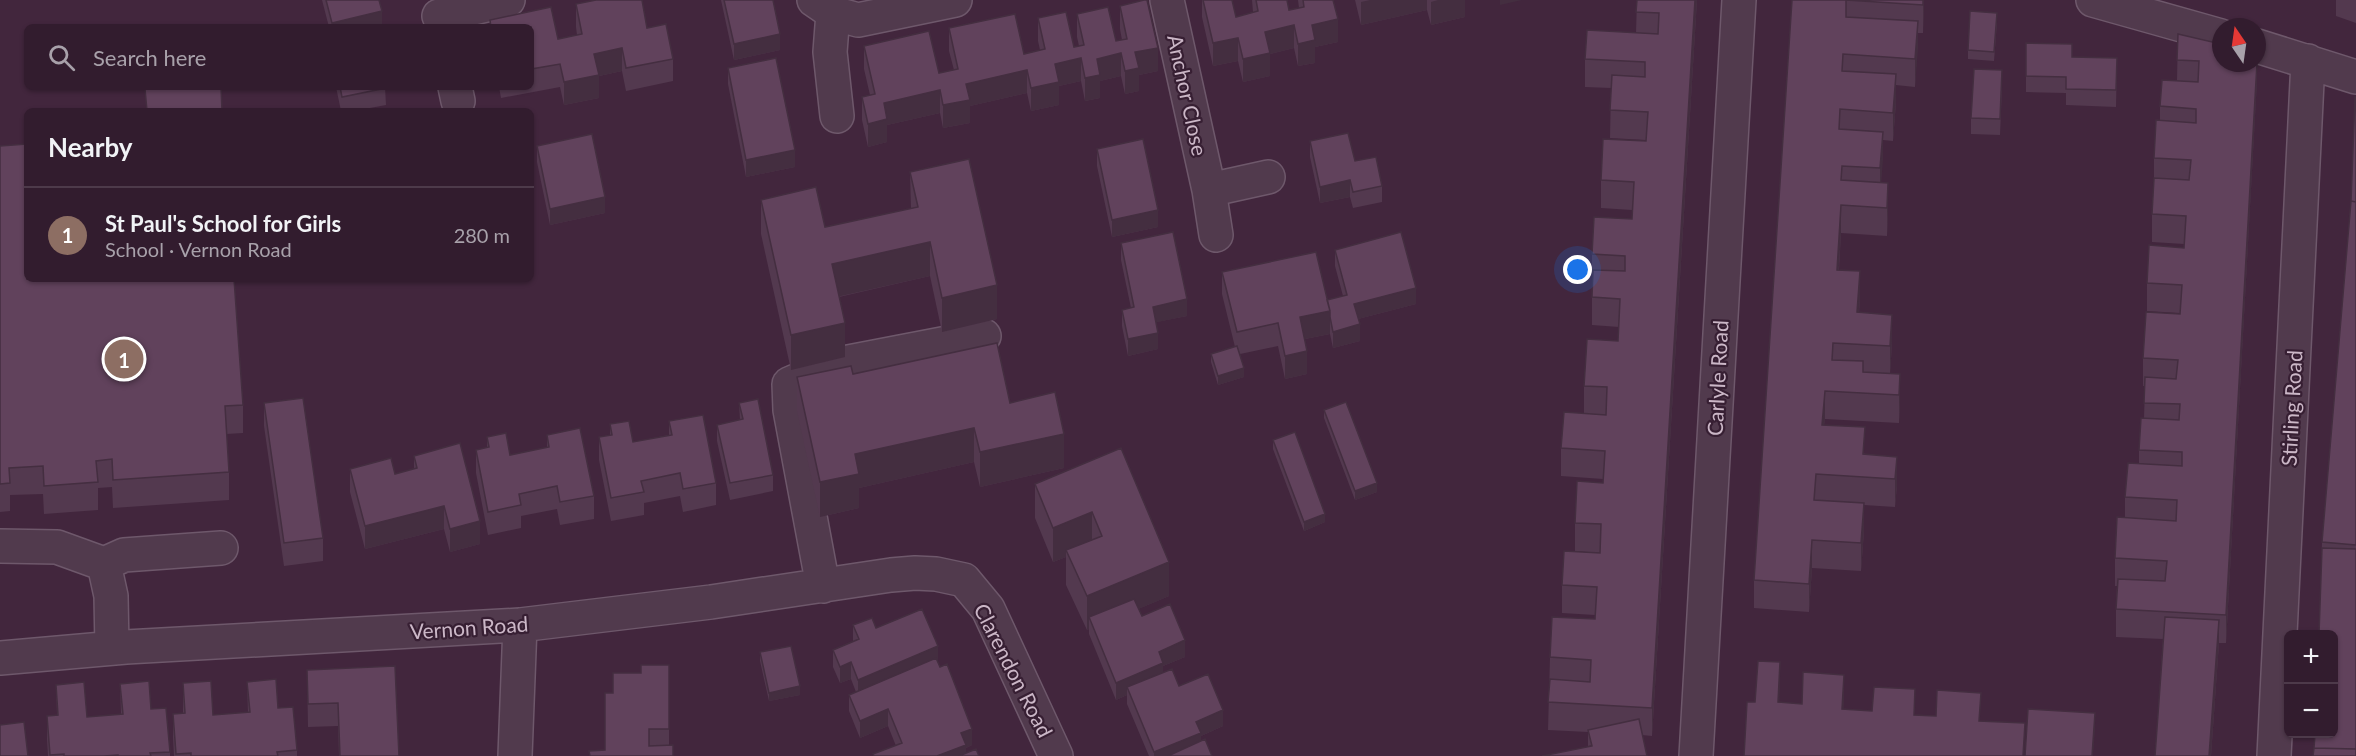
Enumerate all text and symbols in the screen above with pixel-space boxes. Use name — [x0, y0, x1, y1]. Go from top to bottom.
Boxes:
north arrow — [2212, 18, 2266, 72]
search box — [24, 24, 534, 90]
street label: Anchor Close — [1163, 32, 1213, 158]
icon: search — [45, 41, 78, 74]
text: Search here — [93, 44, 206, 71]
text: Nearby — [48, 131, 133, 163]
text: St Paul's School for Girls — [105, 210, 341, 237]
text: 1 — [62, 223, 73, 247]
text: 280 m — [454, 223, 510, 247]
text: School · Vernon Road — [105, 237, 292, 261]
your location — [1563, 255, 1592, 284]
street label: Carlyle Road — [1701, 319, 1733, 437]
pin: 1 — [104, 336, 144, 382]
street label: Stirling Road — [2275, 349, 2307, 467]
street label: Clarendon Road — [970, 599, 1058, 741]
street label: Vernon Road — [409, 610, 529, 644]
map controls — [2284, 630, 2338, 738]
button: + — [2284, 630, 2338, 684]
button: − — [2284, 684, 2338, 738]

